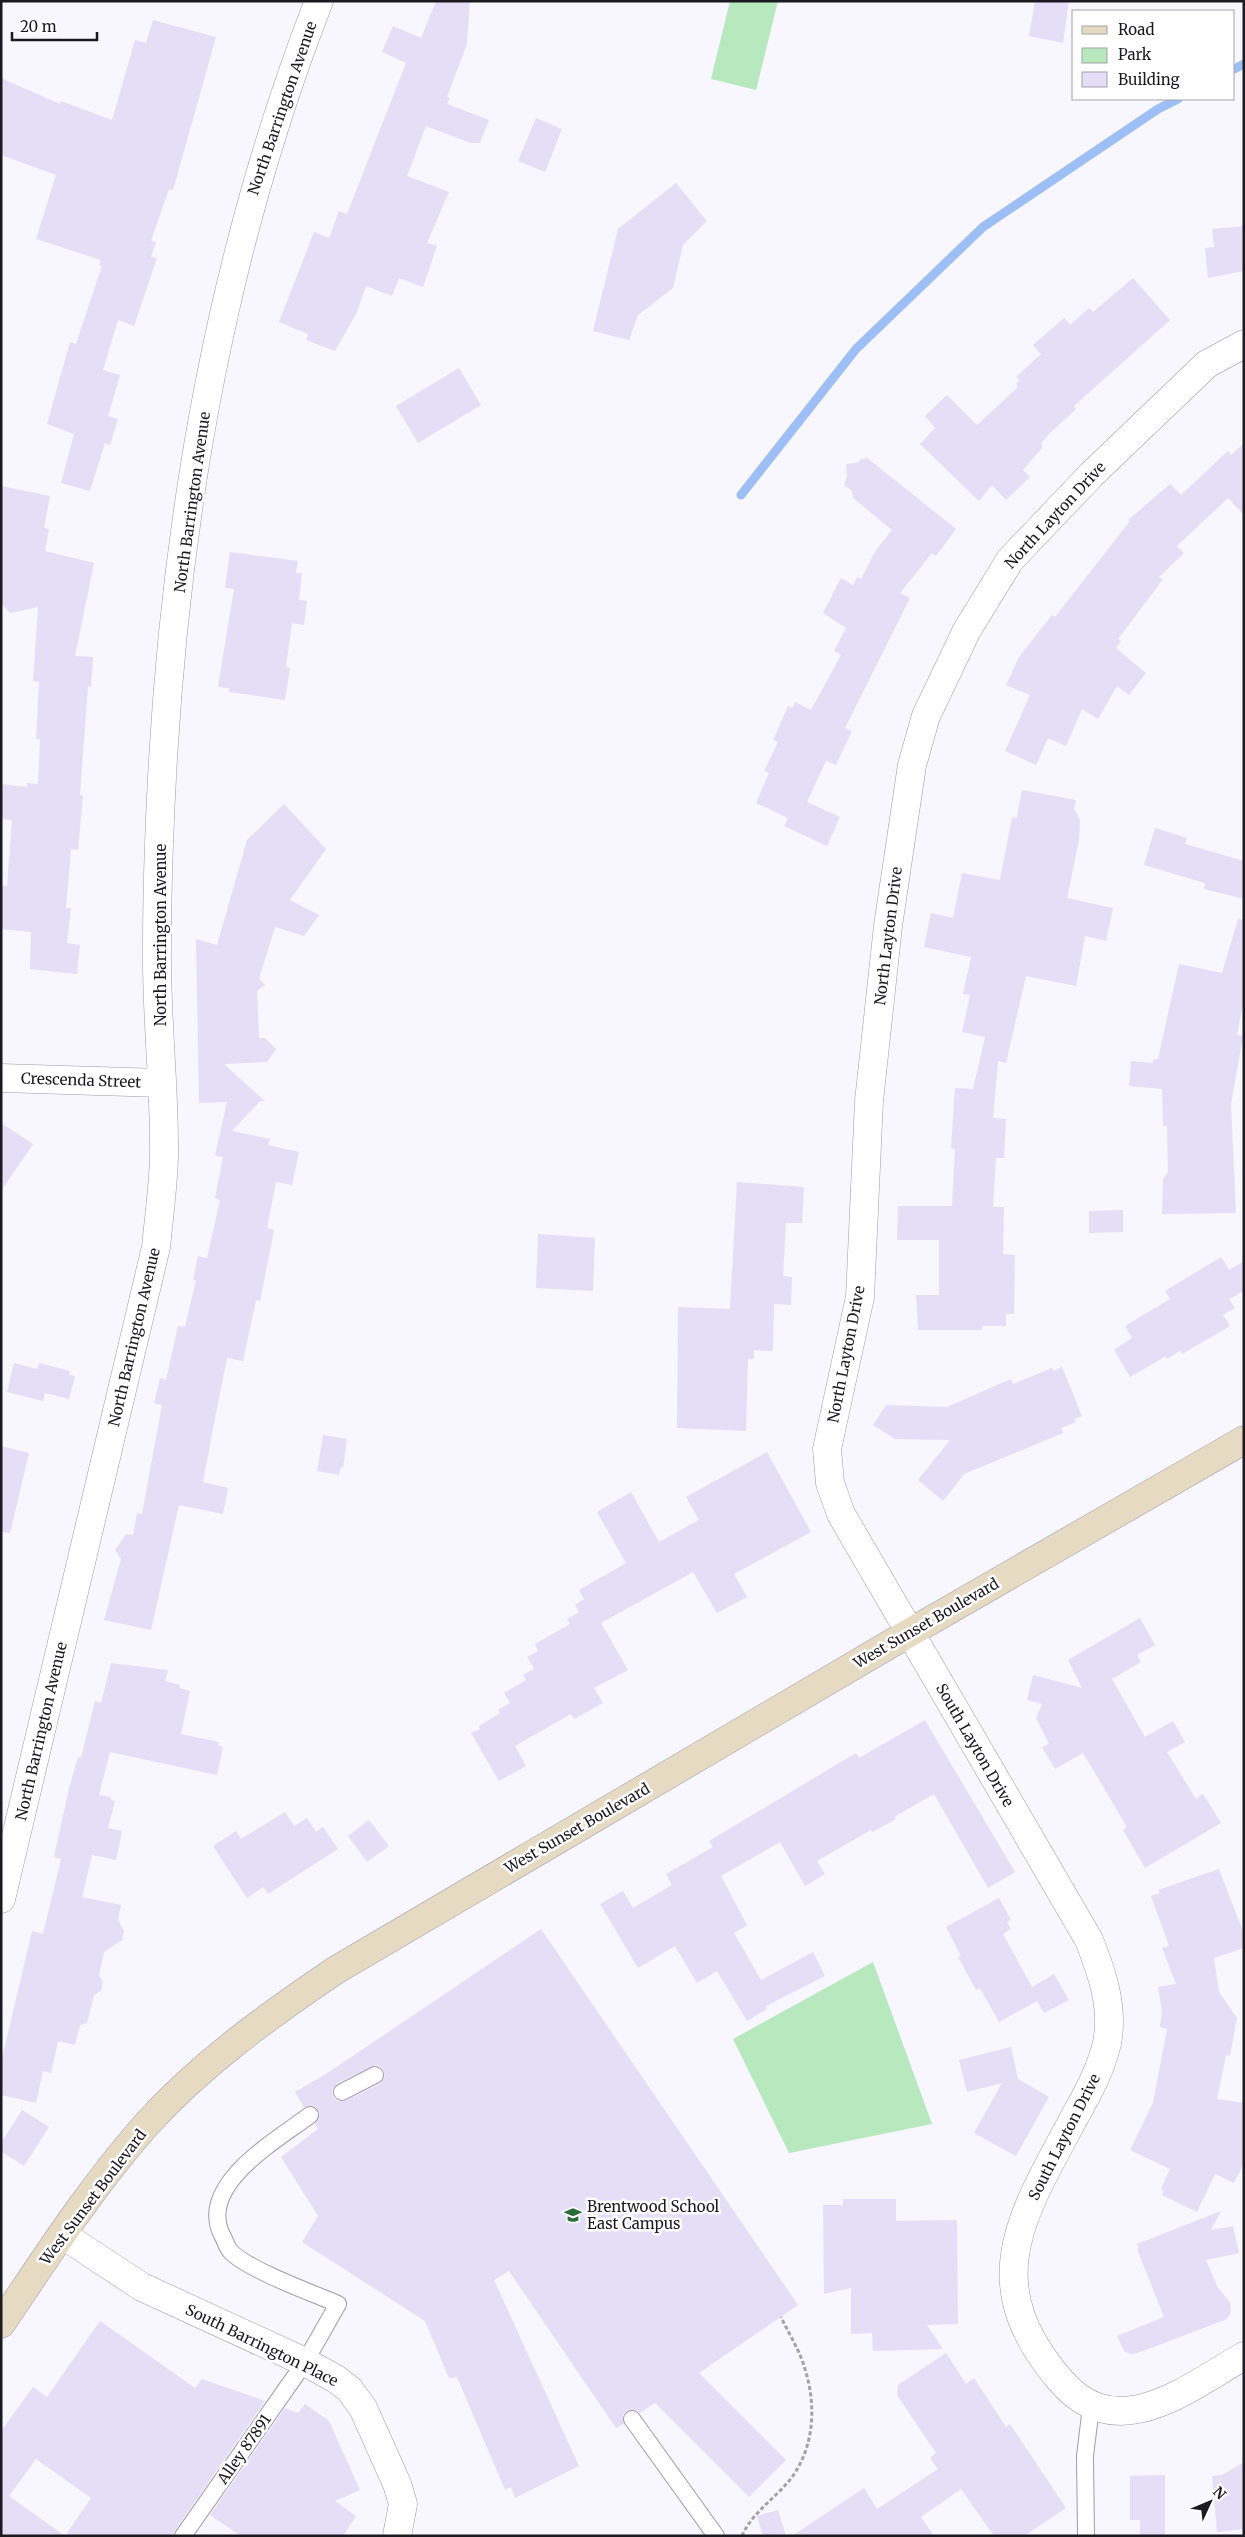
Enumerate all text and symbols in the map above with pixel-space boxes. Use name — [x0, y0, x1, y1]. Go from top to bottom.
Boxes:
scale bar — [12, 10, 98, 42]
legend — [1072, 10, 1235, 100]
text: 20 m — [20, 17, 57, 36]
street label: North Barrington Avenue — [243, 18, 321, 197]
text: Road — [1118, 20, 1154, 39]
text: Park — [1118, 45, 1152, 64]
text: Building — [1118, 70, 1180, 89]
street label: North Barrington Avenue — [170, 410, 214, 594]
street label: North Layton Drive — [1001, 457, 1110, 572]
street label: North Barrington Avenue — [151, 844, 170, 1026]
street label: North Layton Drive — [870, 866, 906, 1006]
street label: Crescenda Street — [21, 1068, 142, 1092]
street label: North Barrington Avenue — [104, 1246, 164, 1428]
street label: North Layton Drive — [823, 1284, 869, 1424]
street label: West Sunset Boulevard — [849, 1574, 1002, 1673]
street label: North Barrington Avenue — [11, 1640, 71, 1822]
street label: South Layton Drive — [932, 1680, 1018, 1810]
street label: West Sunset Boulevard — [500, 1779, 653, 1878]
street label: South Layton Drive — [1024, 2070, 1104, 2203]
street label: West Sunset Boulevard — [35, 2126, 150, 2269]
place label: Brentwood School East Campus — [587, 2197, 720, 2233]
school or university icon: Brentwood School East Campus — [563, 2205, 583, 2225]
street label: South Barrington Place — [183, 2300, 342, 2390]
street label: Alley 87891 — [212, 2410, 275, 2488]
north arrow — [1185, 2477, 1235, 2527]
text: N — [1209, 2483, 1230, 2503]

